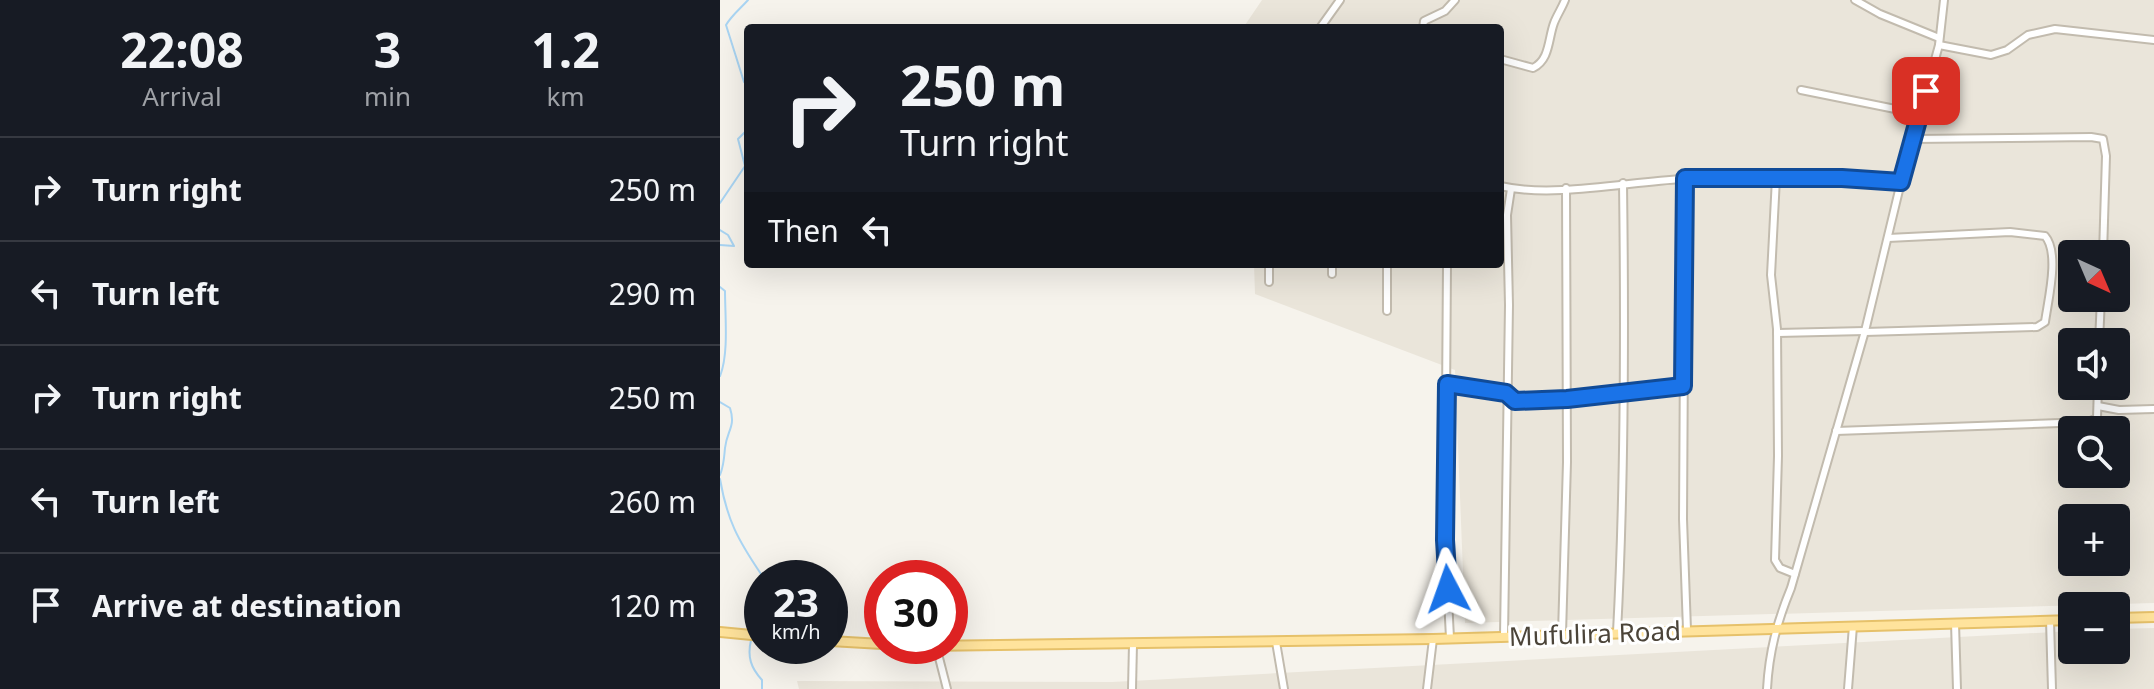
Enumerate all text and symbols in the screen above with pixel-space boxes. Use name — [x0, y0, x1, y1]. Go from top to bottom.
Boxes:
text: 22:08 — [120, 17, 244, 82]
text: 3 — [374, 17, 401, 82]
text: 1.2 — [531, 17, 600, 82]
text: 250 m — [900, 46, 1065, 122]
icon: right — [768, 56, 872, 160]
pin — [1892, 57, 1960, 125]
icon: arrive — [1904, 69, 1948, 113]
text: Arrival — [142, 78, 222, 114]
text: min — [364, 78, 411, 114]
text: km — [546, 78, 585, 114]
text: Turn right — [900, 118, 1068, 167]
icon: right — [24, 167, 68, 211]
text: Turn right — [92, 169, 242, 210]
text: 250 m — [609, 169, 696, 210]
icon: left — [855, 208, 899, 252]
text: Then — [768, 210, 839, 251]
north arrow — [2058, 240, 2130, 312]
map controls — [2058, 240, 2130, 664]
icon: left — [24, 271, 68, 315]
text: Turn left — [92, 273, 220, 314]
text: 290 m — [609, 273, 696, 314]
button: sound — [2058, 328, 2130, 400]
icon: right — [24, 375, 68, 419]
text: Turn right — [92, 377, 242, 418]
text: 250 m — [609, 377, 696, 418]
button: search — [2058, 416, 2130, 488]
icon: left — [24, 479, 68, 523]
text: Turn left — [92, 481, 220, 522]
text: 260 m — [609, 481, 696, 522]
button: + — [2058, 504, 2130, 576]
position arrow — [1406, 547, 1490, 631]
speed limit sign: 30 — [864, 560, 968, 664]
text: 23 — [773, 574, 819, 629]
icon: arrive — [24, 583, 68, 627]
text: Arrive at destination — [92, 585, 402, 626]
text: 120 m — [609, 585, 696, 626]
button: − — [2058, 592, 2130, 664]
street label: Mufulira Road — [1508, 612, 1682, 654]
text: km/h — [771, 618, 821, 645]

